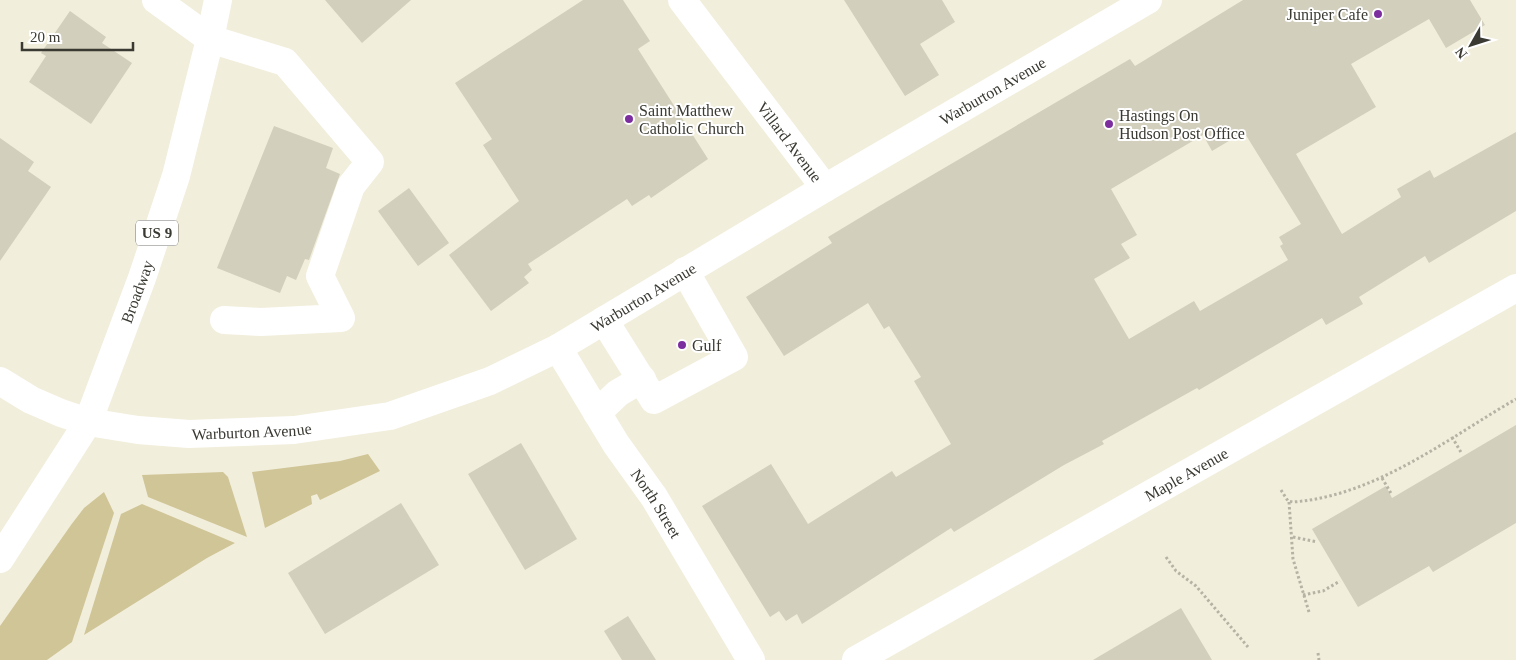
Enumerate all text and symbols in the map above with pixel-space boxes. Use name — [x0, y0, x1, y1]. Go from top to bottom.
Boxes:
place label: Juniper Cafe — [1287, 6, 1368, 24]
marker: Juniper Cafe — [1372, 8, 1384, 20]
scale bar — [22, 20, 134, 52]
north arrow — [1446, 20, 1496, 70]
text: 20 m — [30, 29, 61, 45]
text: N — [1452, 44, 1470, 62]
street label: Warburton Avenue — [936, 53, 1049, 128]
street label: Villard Avenue — [754, 98, 826, 185]
place label: Saint Matthew Catholic Church — [639, 102, 744, 137]
place label: Hastings On Hudson Post Office — [1119, 107, 1245, 142]
marker: Saint Matthew Catholic Church — [623, 113, 635, 125]
marker: Hastings On Hudson Post Office — [1103, 118, 1115, 130]
road number: US 9 — [136, 220, 178, 246]
street label: Broadway — [117, 258, 157, 325]
street label: Warburton Avenue — [587, 259, 699, 335]
place label: Gulf — [692, 337, 722, 354]
marker: Gulf — [676, 339, 688, 351]
street label: Warburton Avenue — [191, 419, 313, 442]
street label: Maple Avenue — [1142, 444, 1231, 504]
street label: North Street — [628, 465, 685, 541]

